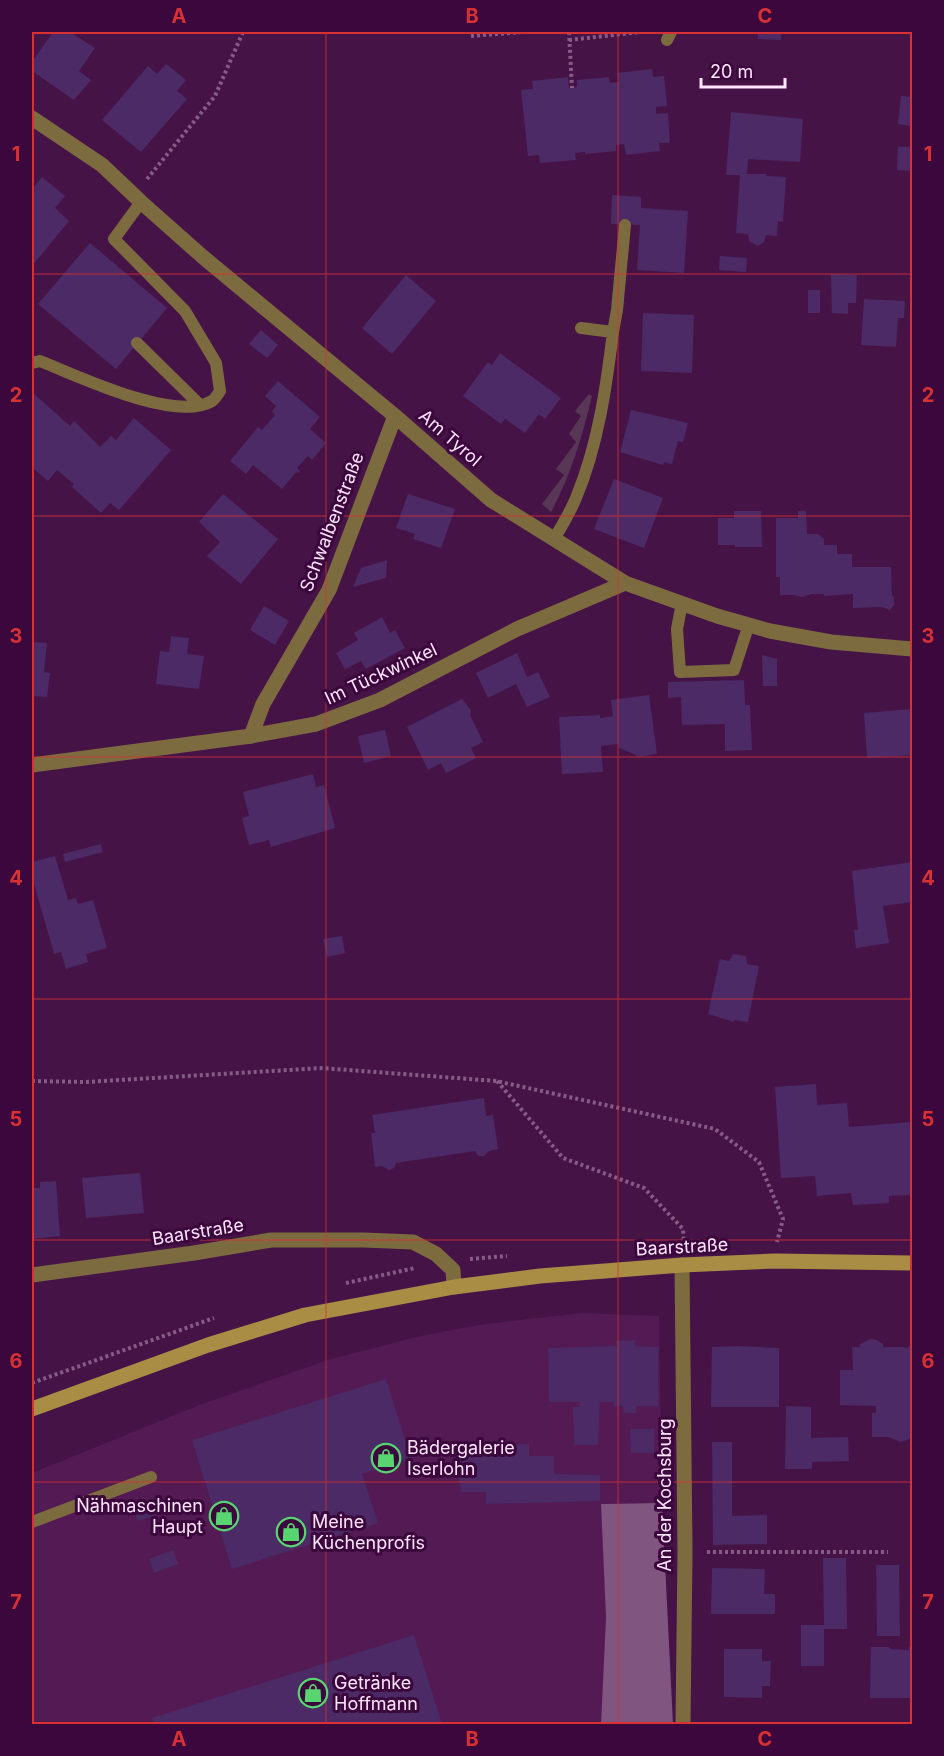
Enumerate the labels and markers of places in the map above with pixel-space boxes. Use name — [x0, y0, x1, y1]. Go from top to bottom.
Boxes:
place label: Bädergalerie Iserlohn — [407, 1437, 515, 1479]
shop icon: Bädergalerie Iserlohn — [370, 1442, 402, 1474]
place label: Nähmaschinen Haupt — [76, 1495, 203, 1537]
shop icon: Nähmaschinen Haupt — [208, 1500, 240, 1532]
place label: Meine Küchenprofis — [312, 1511, 425, 1553]
shop icon: Meine Küchenprofis — [275, 1516, 307, 1548]
place label: Getränke Hoffmann — [334, 1672, 418, 1714]
shop icon: Getränke Hoffmann — [297, 1677, 329, 1709]

